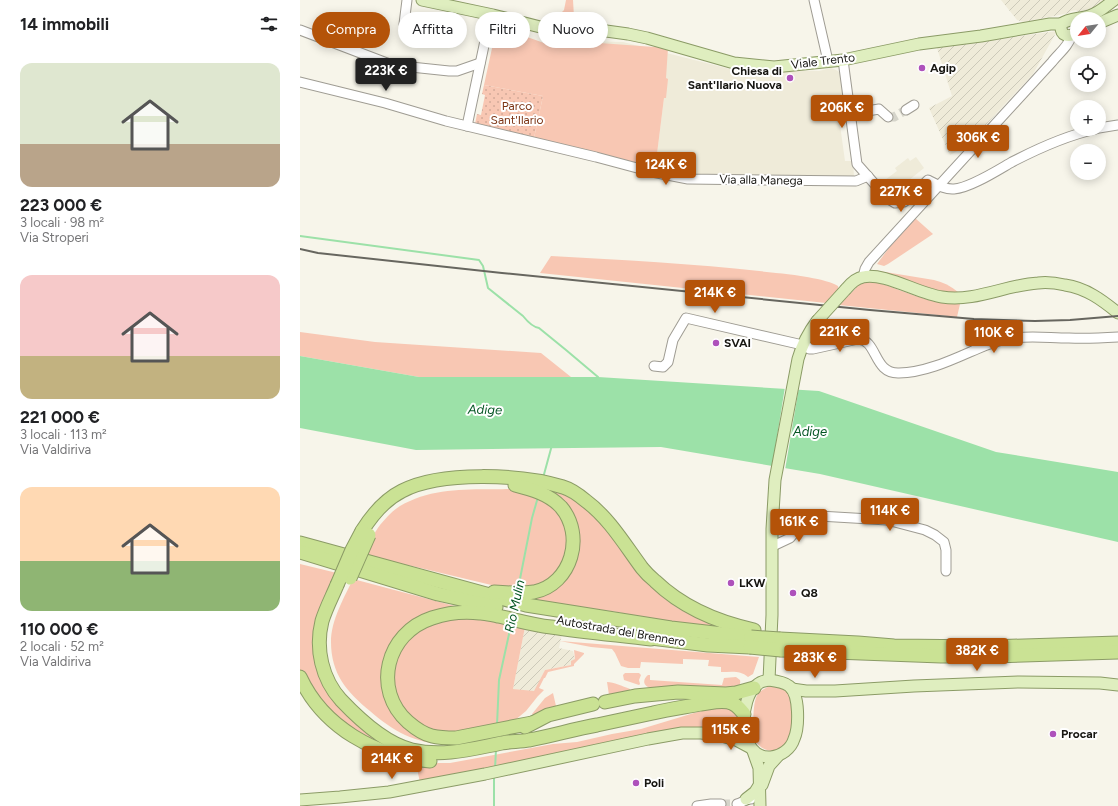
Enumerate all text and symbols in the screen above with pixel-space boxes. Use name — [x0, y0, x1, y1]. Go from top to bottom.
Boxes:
chip: Compra — [312, 12, 390, 48]
chip: Affitta — [398, 12, 467, 48]
chip: Filtri — [475, 12, 530, 48]
chip: Nuovo — [538, 12, 608, 48]
north arrow — [1070, 12, 1106, 48]
map controls — [1070, 12, 1106, 180]
icon: filters — [258, 13, 280, 35]
text: 14 immobili — [20, 14, 109, 34]
street label: Viale Trento — [790, 50, 856, 72]
button: locate — [1070, 56, 1106, 92]
pin: 223K € — [353, 58, 419, 92]
place label: Agip — [930, 61, 956, 75]
text: 223K € — [364, 63, 408, 78]
marker: Agip — [917, 63, 927, 73]
place label: Chiesa di Sant'Ilario Nuova — [688, 64, 782, 92]
marker: Chiesa di Sant'Ilario Nuova — [785, 73, 795, 83]
icon: home — [114, 89, 186, 161]
pin: 206K € — [809, 95, 875, 129]
park label: Parco Sant'Ilario — [491, 99, 544, 127]
text: 206K € — [820, 100, 864, 115]
button: + — [1070, 100, 1106, 136]
pin: 306K € — [945, 125, 1011, 159]
text: 306K € — [956, 130, 1000, 145]
button: − — [1070, 144, 1106, 180]
pin: 124K € — [633, 152, 699, 186]
text: 124K € — [645, 157, 687, 172]
street label: Via alla Manega — [719, 172, 803, 188]
pin: 227K € — [868, 179, 934, 213]
text: 227K € — [879, 184, 923, 199]
text: 223 000 € — [20, 195, 102, 215]
text: 3 locali · 98 m² — [20, 215, 104, 230]
text: Via Stroperi — [20, 230, 89, 245]
pin: 214K € — [682, 280, 748, 314]
text: 214K € — [694, 285, 736, 300]
icon: home — [114, 301, 186, 373]
pin: 221K € — [807, 319, 873, 353]
pin: 110K € — [961, 320, 1027, 354]
text: 221K € — [819, 324, 861, 339]
text: 110K € — [974, 325, 1014, 340]
place label: SVAI — [724, 336, 751, 350]
marker: SVAI — [711, 338, 721, 348]
water label: Adige — [467, 402, 502, 417]
text: 221 000 € — [20, 407, 100, 427]
water label: Adige — [792, 424, 827, 439]
text: 3 locali · 113 m² — [20, 427, 107, 442]
text: Via Valdiriva — [20, 442, 91, 457]
pin: 114K € — [857, 498, 923, 532]
text: 114K € — [870, 503, 910, 518]
pin: 161K € — [766, 509, 832, 543]
icon: home — [114, 513, 186, 585]
text: 161K € — [779, 514, 819, 529]
place label: LKW — [739, 576, 765, 590]
water label: Rio Mulin — [502, 578, 527, 634]
marker: LKW — [726, 578, 736, 588]
place label: Q8 — [801, 586, 818, 600]
marker: Q8 — [788, 588, 798, 598]
street label: Autostrada del Brennero — [555, 613, 687, 649]
text: 110 000 € — [20, 619, 98, 639]
pin: 382K € — [944, 638, 1010, 672]
text: 2 locali · 52 m² — [20, 639, 104, 654]
text: 382K € — [955, 643, 999, 658]
pin: 283K € — [782, 645, 848, 679]
text: 283K € — [793, 650, 837, 665]
text: Via Valdiriva — [20, 654, 91, 669]
pin: 115K € — [698, 717, 764, 751]
text: 115K € — [711, 722, 751, 737]
place label: Procar — [1061, 727, 1098, 741]
marker: Procar — [1048, 729, 1058, 739]
pin: 214K € — [359, 746, 425, 780]
text: 214K € — [371, 751, 413, 766]
place label: Poli — [644, 776, 664, 790]
marker: Poli — [631, 778, 641, 788]

